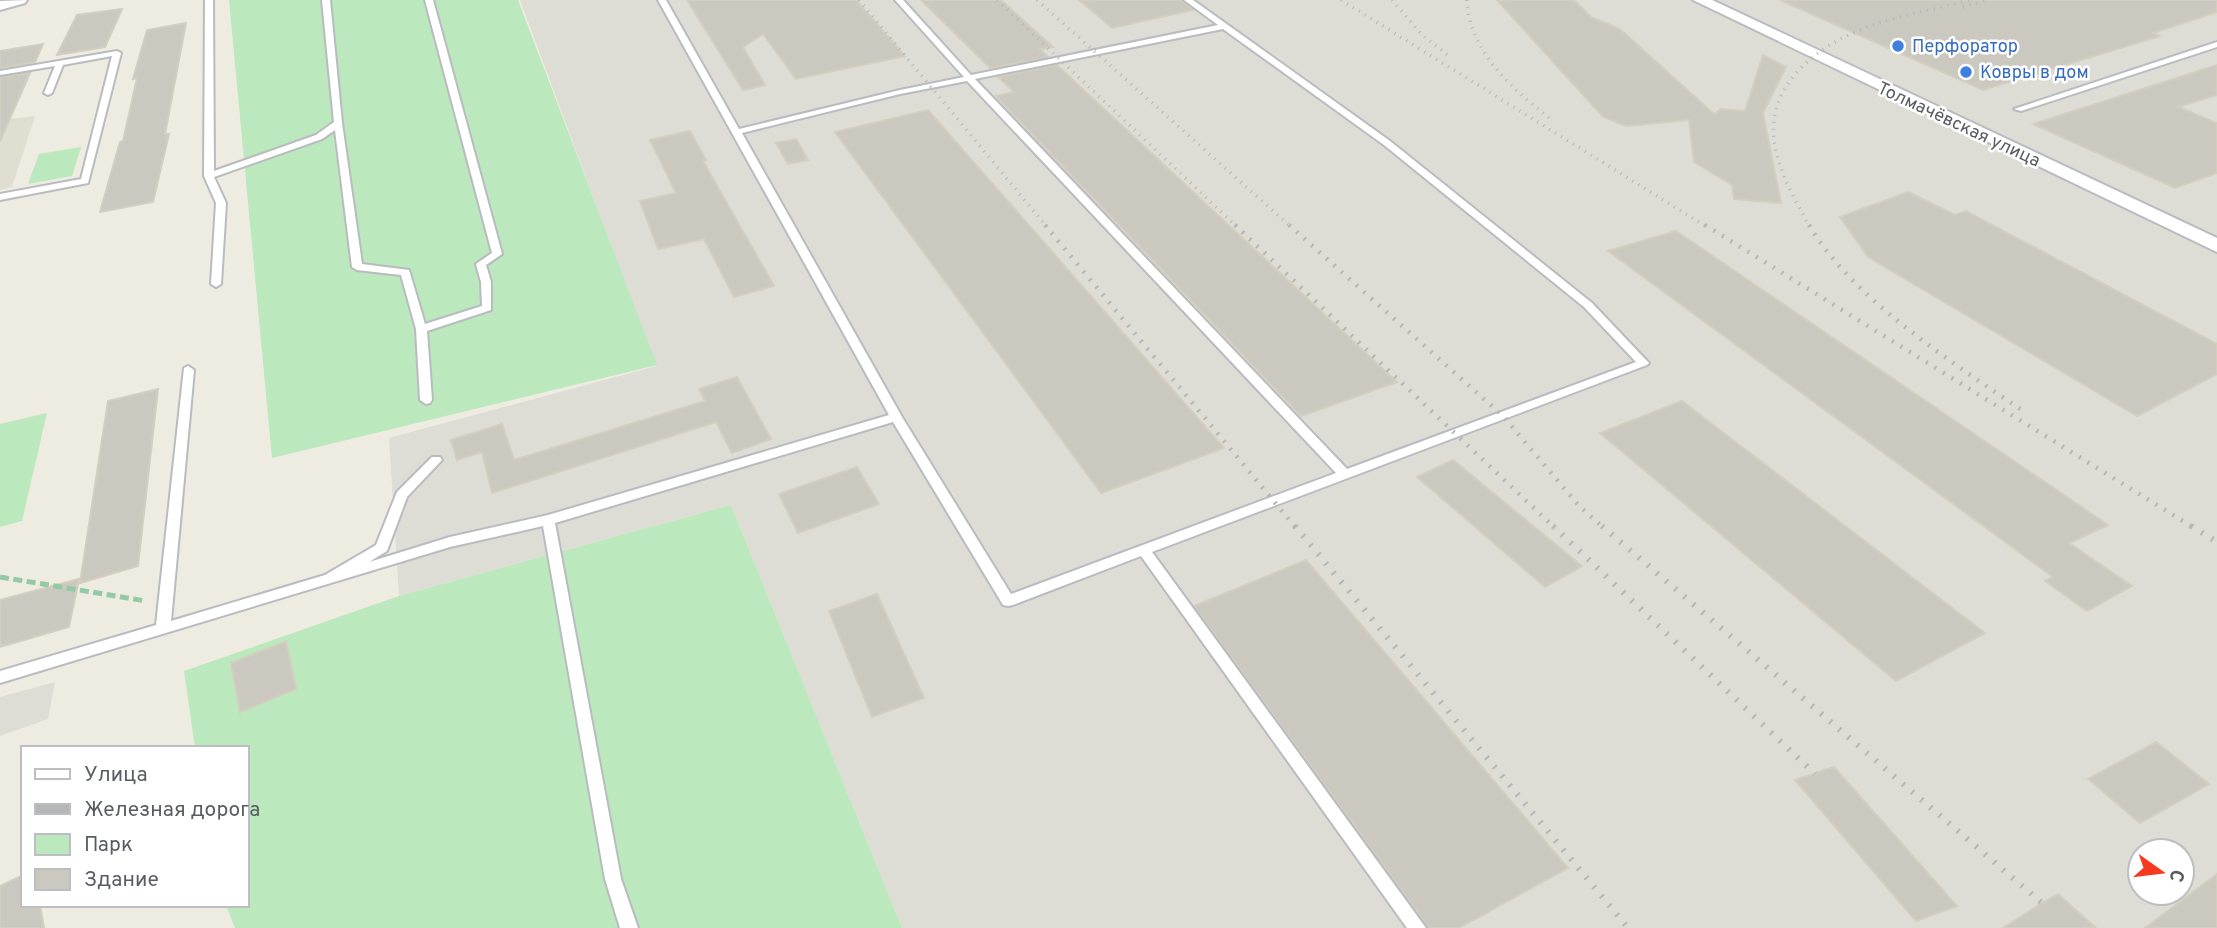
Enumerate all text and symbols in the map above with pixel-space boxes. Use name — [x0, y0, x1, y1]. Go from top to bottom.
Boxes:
place label: Перфоратор — [1912, 36, 2018, 59]
marker: Перфоратор — [1890, 38, 1906, 54]
place label: Ковры в дом — [1980, 62, 2089, 85]
marker: Ковры в дом — [1958, 64, 1974, 80]
street label: Толмачёвская улица — [1873, 77, 2044, 173]
legend — [21, 746, 248, 907]
text: Улица — [84, 762, 148, 789]
text: Железная дорога — [84, 797, 260, 824]
text: Парк — [84, 832, 133, 859]
north arrow — [2126, 837, 2196, 907]
text: Здание — [84, 867, 159, 894]
text: С — [2162, 867, 2189, 884]

